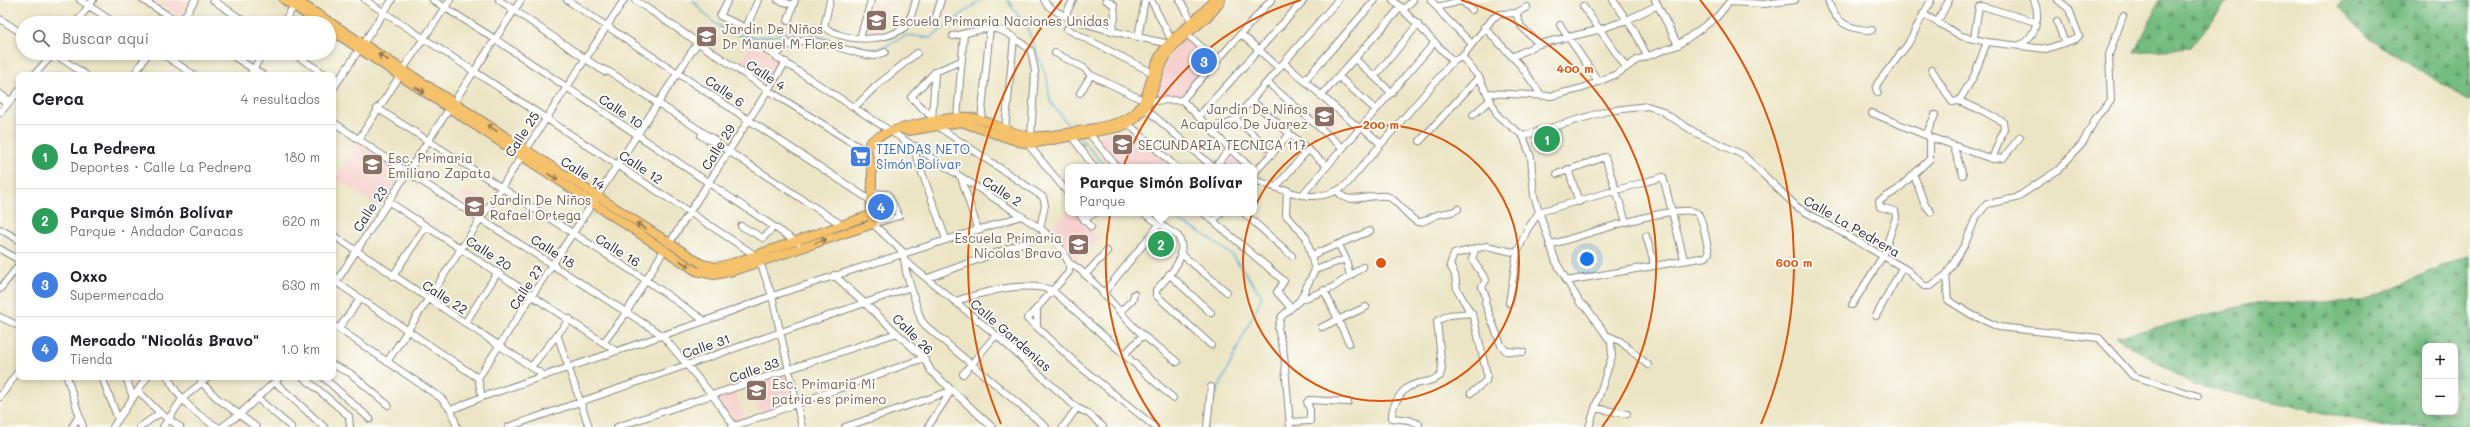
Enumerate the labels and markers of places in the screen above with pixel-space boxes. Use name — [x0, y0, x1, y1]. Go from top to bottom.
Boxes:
school or university icon: Escuela Primaria Naciones Unidas — [863, 8, 889, 34]
place label: Escuela Primaria Naciones Unidas — [892, 12, 1109, 29]
place label: Jardin De Niños Dr Manuel M Flores — [722, 20, 844, 52]
school or university icon: Jardin De Niños Dr Manuel M Flores — [694, 23, 720, 49]
pin: 3 — [1191, 46, 1217, 76]
place label: Jardin De Niños Acapulco De Juarez — [1180, 100, 1308, 132]
school or university icon: Jardin De Niños Acapulco De Juarez — [1311, 103, 1337, 129]
pin: 1 — [1534, 124, 1560, 154]
school or university icon: SECUNDARIA TECNICA 117 — [1110, 132, 1136, 158]
place label: SECUNDARIA TECNICA 117 — [1138, 136, 1306, 153]
place label: TIENDAS NETO Simón Bolívar — [876, 140, 970, 172]
supermarket icon: TIENDAS NETO Simón Bolívar — [848, 143, 874, 169]
place label: Esc. Primaria Emiliano Zapata — [388, 149, 491, 181]
school or university icon: Esc. Primaria Emiliano Zapata — [360, 152, 386, 178]
place label: Jardin De Niños Rafael Ortega — [490, 191, 591, 223]
pin: 4 — [868, 192, 894, 222]
school or university icon: Jardin De Niños Rafael Ortega — [462, 194, 488, 220]
place label: Escuela Primaria Nicolas Bravo — [954, 229, 1062, 261]
pin: 2 — [1148, 229, 1174, 259]
school or university icon: Escuela Primaria Nicolas Bravo — [1065, 232, 1091, 258]
centre of rings — [1374, 256, 1388, 270]
place label: Esc. Primaria Mi patria es primero — [772, 375, 887, 407]
school or university icon: Esc. Primaria Mi patria es primero — [744, 378, 770, 404]

